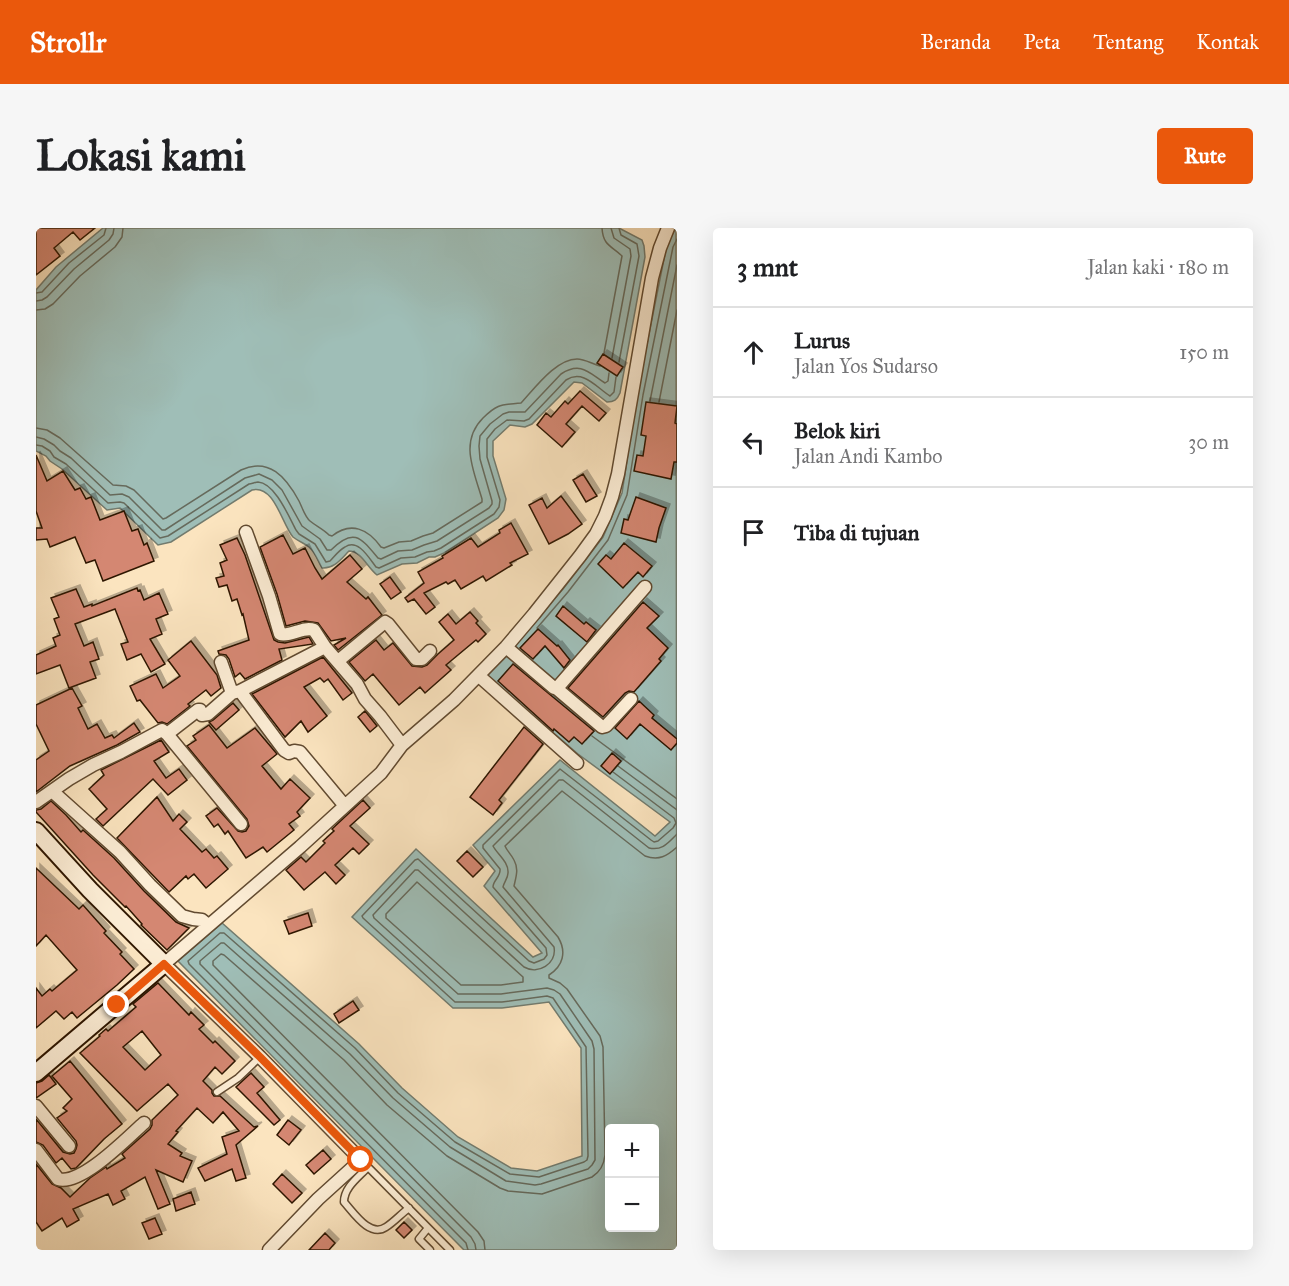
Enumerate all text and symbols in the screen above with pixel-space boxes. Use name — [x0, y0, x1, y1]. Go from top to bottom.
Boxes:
text: Strollr — [30, 25, 106, 60]
text: Beranda — [920, 29, 991, 55]
text: Peta — [1024, 29, 1060, 55]
text: Tentang — [1093, 29, 1163, 55]
text: Kontak — [1196, 29, 1259, 55]
button: Rute — [1157, 128, 1253, 184]
text: Lokasi kami — [36, 130, 246, 182]
text: 3 mnt — [737, 251, 798, 283]
text: Jalan kaki · 180 m — [1087, 255, 1229, 279]
text: Lurus — [794, 327, 850, 354]
icon: ahead — [737, 336, 770, 369]
text: 150 m — [1179, 340, 1229, 364]
text: Jalan Yos Sudarso — [794, 354, 938, 378]
text: Belok kiri — [794, 417, 880, 444]
icon: left — [737, 426, 770, 459]
text: 30 m — [1188, 430, 1229, 454]
text: Jalan Andi Kambo — [794, 444, 942, 468]
icon: arrive — [737, 516, 770, 549]
text: Tiba di tujuan — [794, 519, 919, 546]
route end — [103, 991, 129, 1017]
map controls — [605, 1124, 659, 1232]
button: + — [605, 1124, 659, 1178]
route start — [347, 1146, 373, 1172]
button: − — [605, 1178, 659, 1232]

